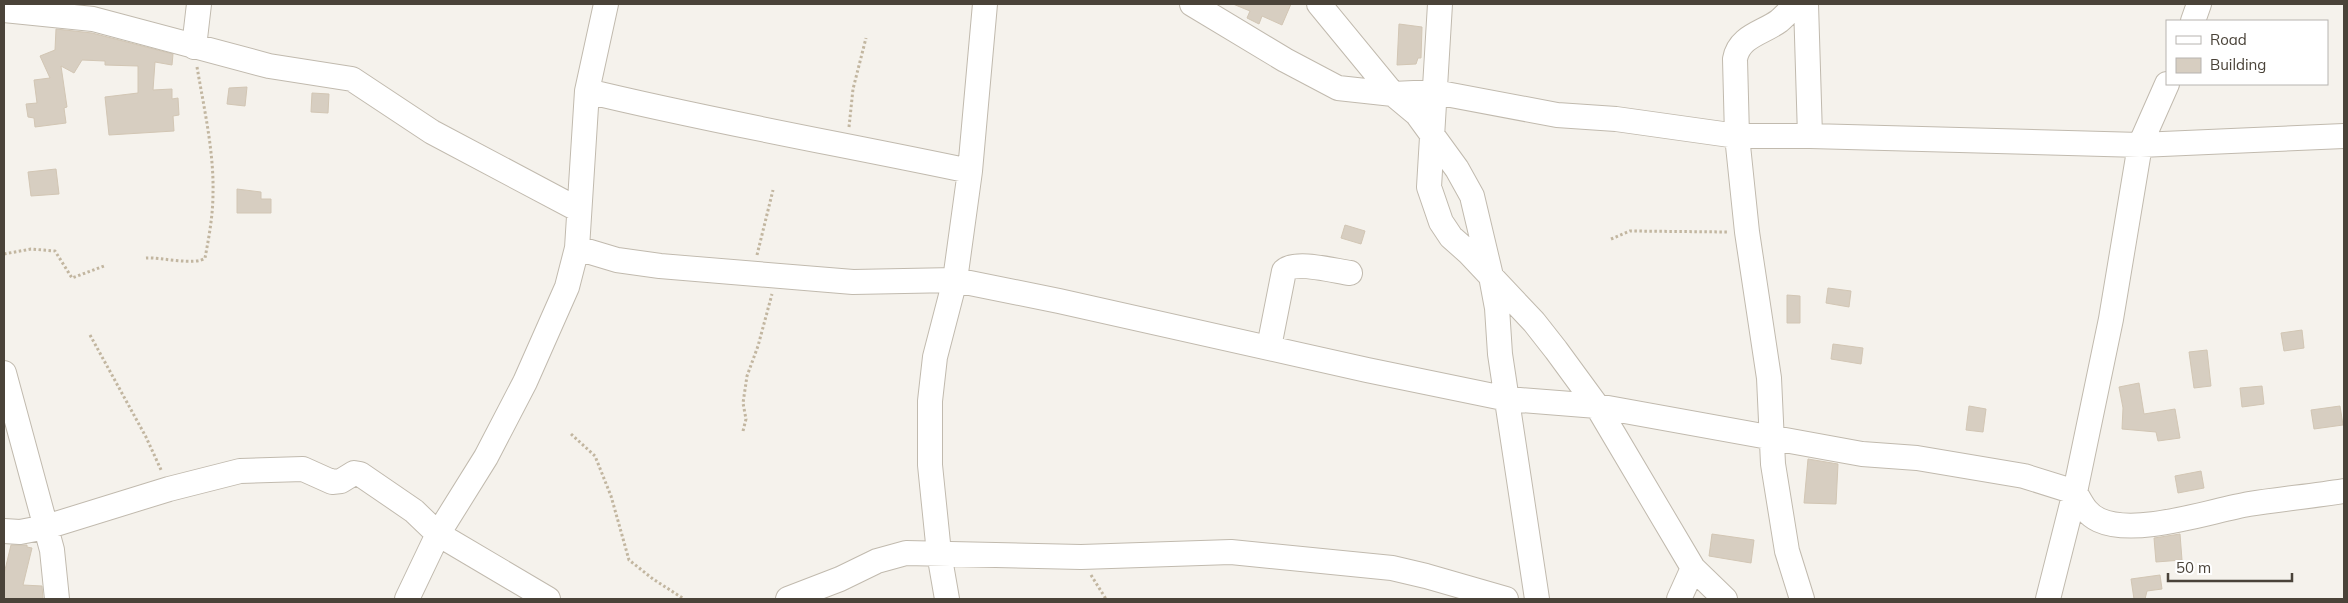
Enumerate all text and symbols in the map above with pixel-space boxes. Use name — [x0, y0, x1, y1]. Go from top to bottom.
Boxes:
legend — [2166, 20, 2328, 85]
text: Road — [2210, 30, 2247, 49]
text: Building — [2210, 55, 2266, 74]
scale bar — [2168, 550, 2292, 582]
text: 50 m — [2176, 558, 2211, 577]

